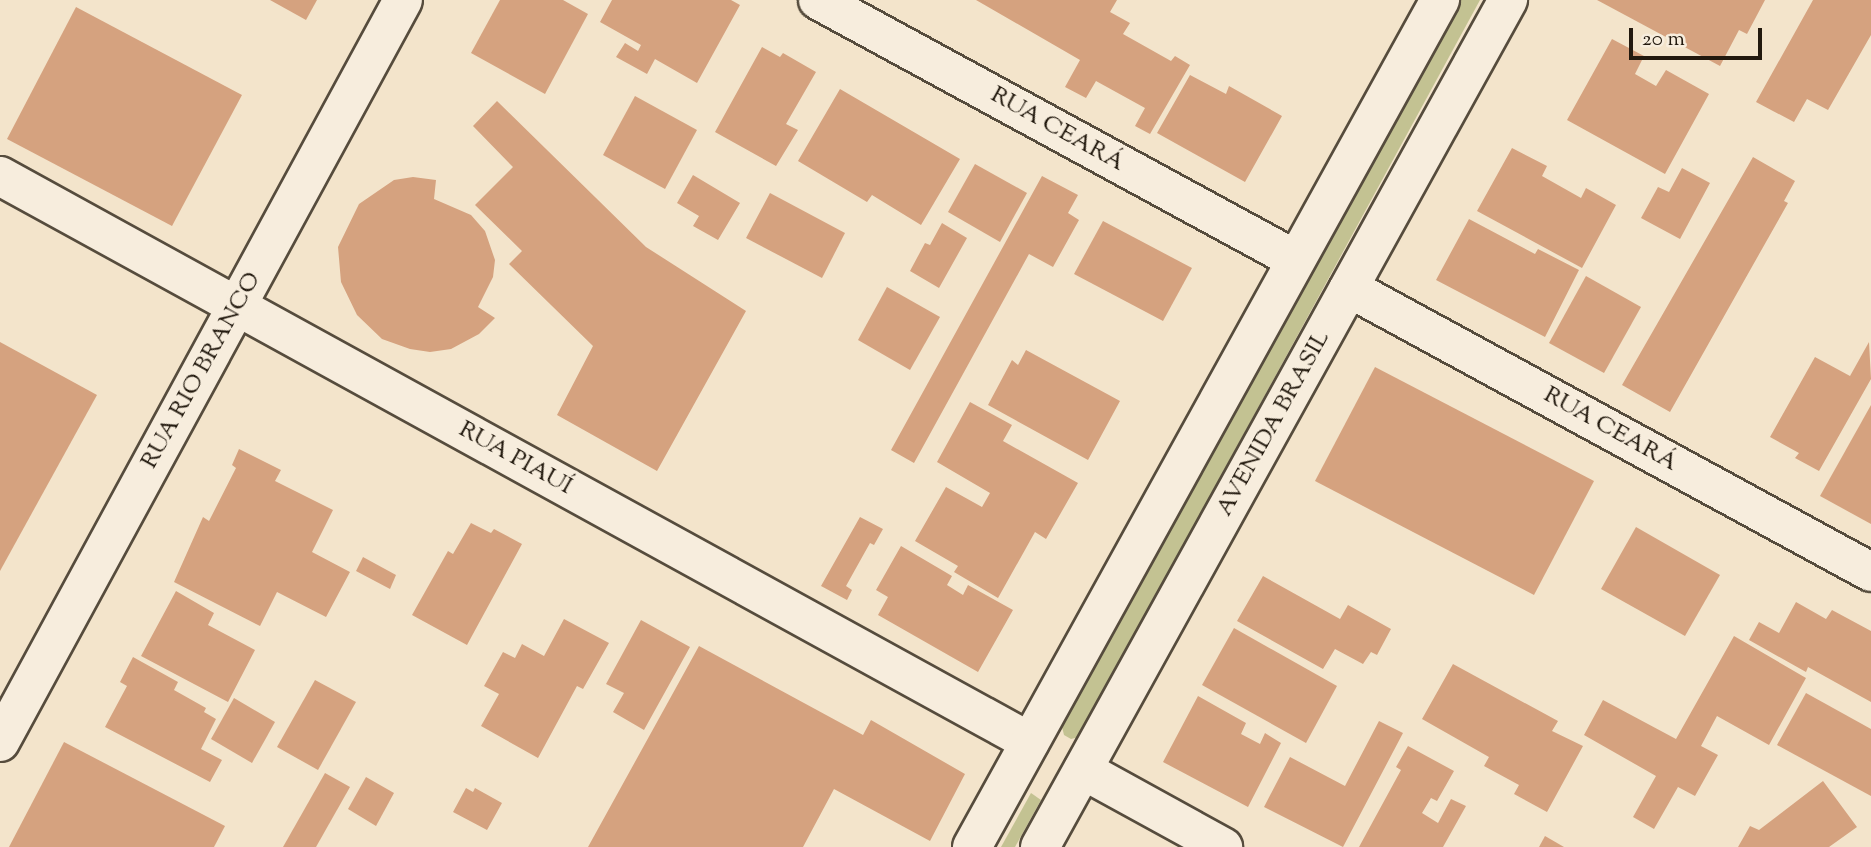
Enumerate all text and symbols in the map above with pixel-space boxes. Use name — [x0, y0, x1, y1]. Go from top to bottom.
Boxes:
scale bar — [1633, 14, 1766, 58]
text: 20 m — [1642, 25, 1685, 55]
street label: RUA CEARÁ — [985, 81, 1129, 179]
street label: RUA RIO BRANCO — [136, 268, 268, 474]
street label: AVENIDA BRASIL — [1211, 326, 1337, 522]
street label: RUA CEARÁ — [1538, 381, 1682, 479]
street label: RUA PIAUÍ — [453, 416, 577, 502]

